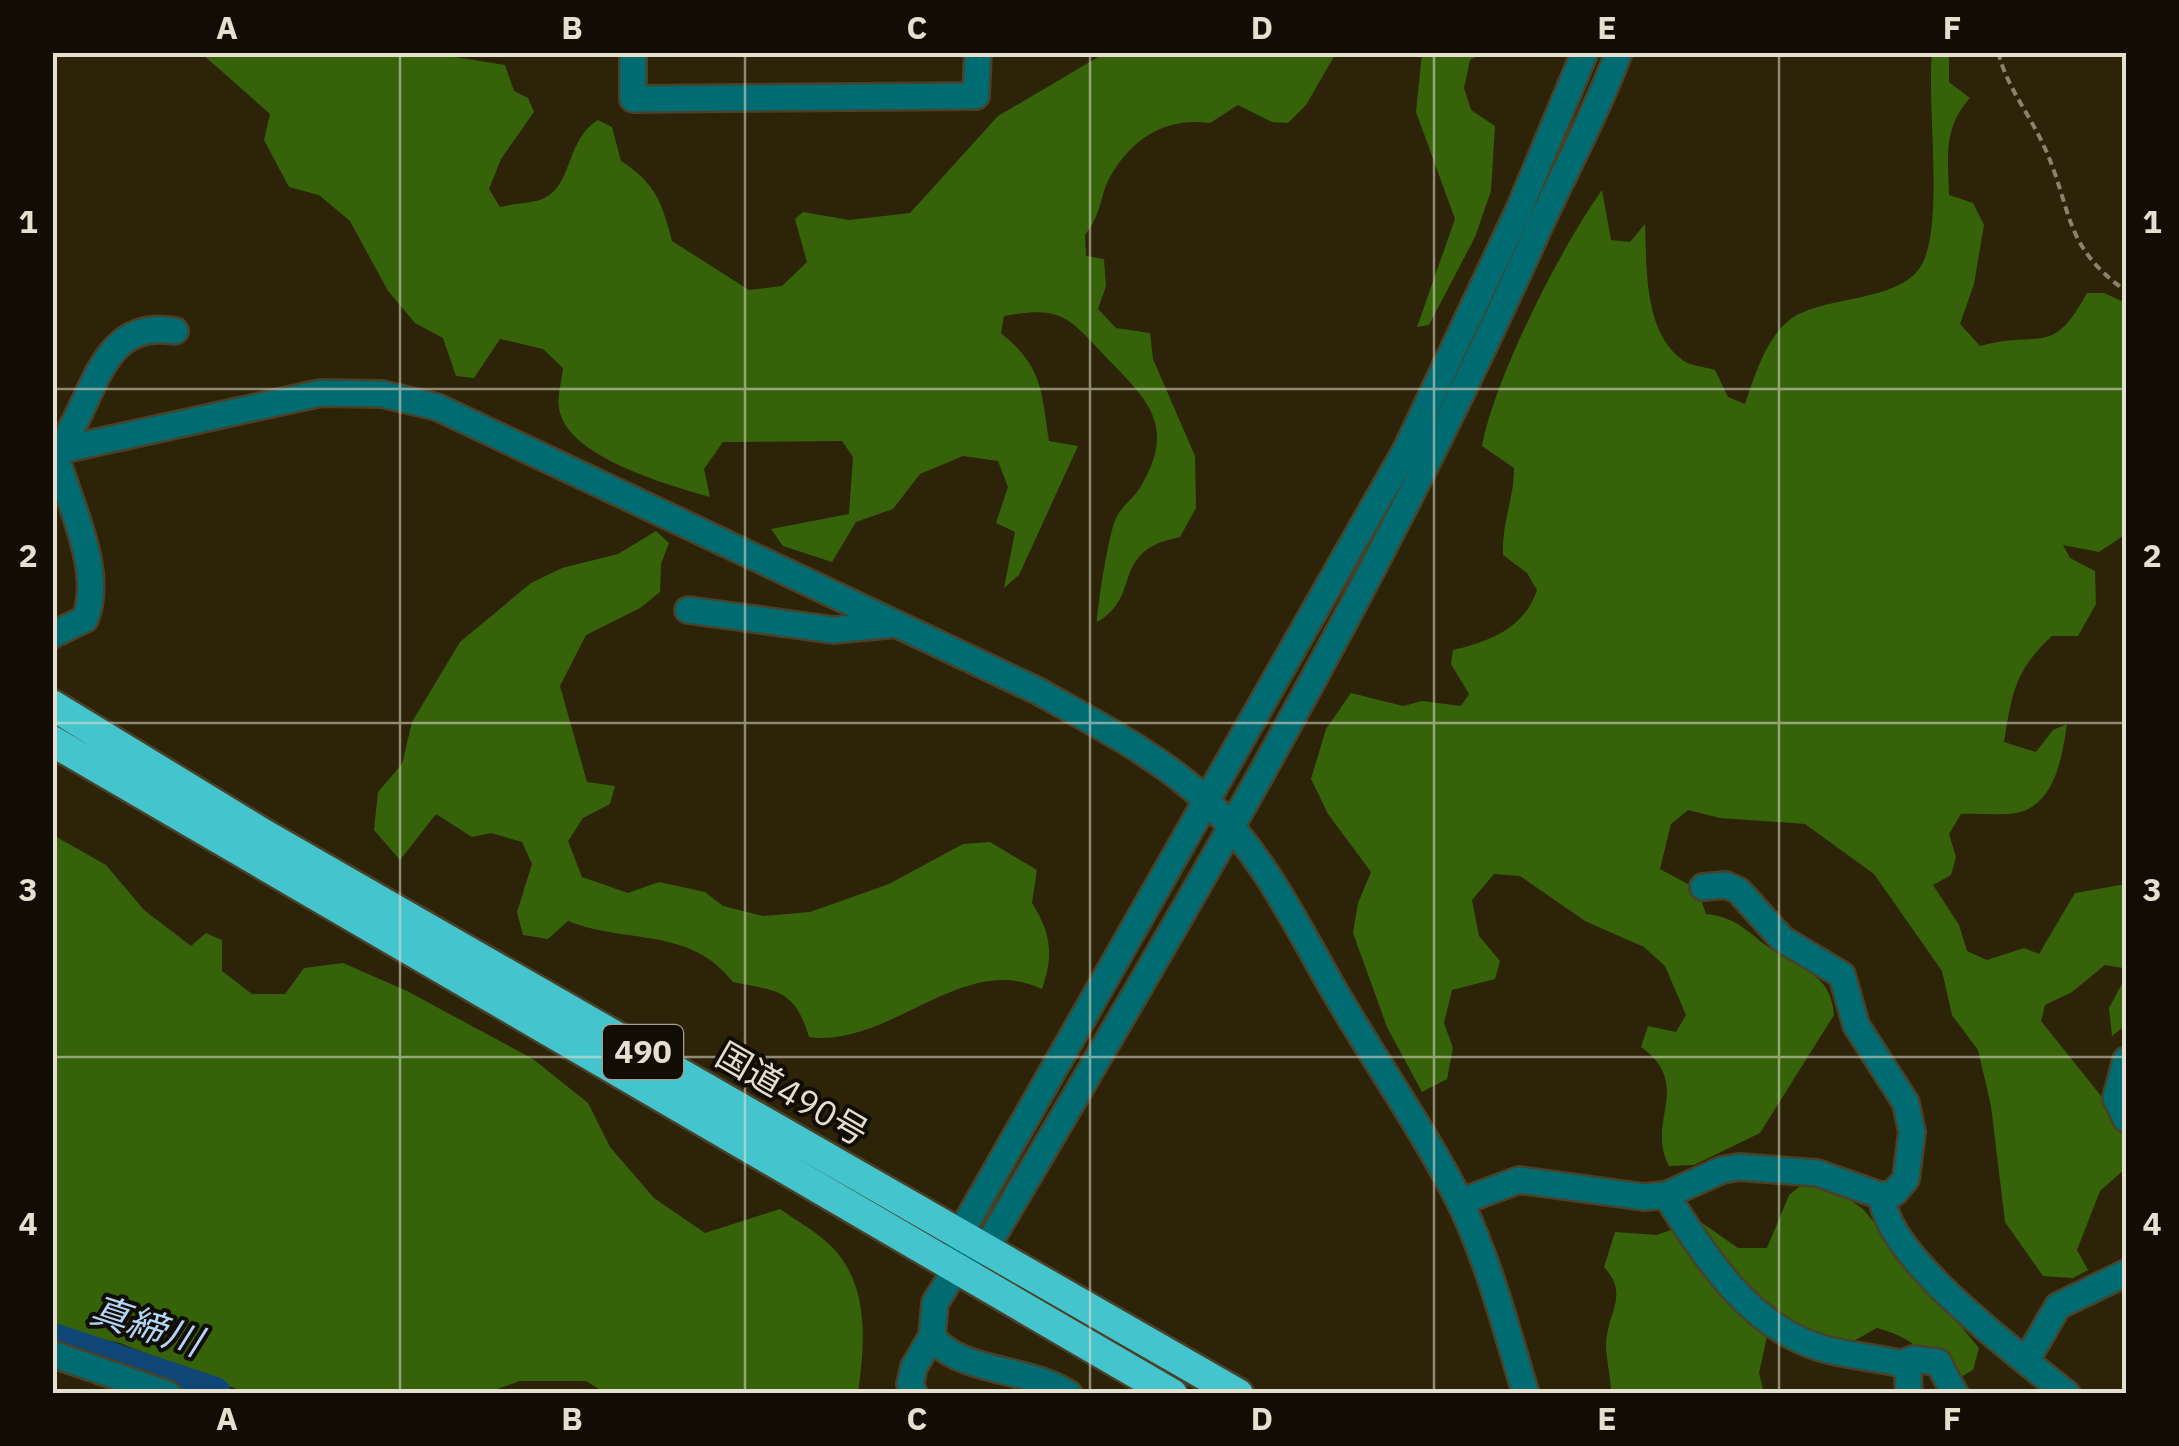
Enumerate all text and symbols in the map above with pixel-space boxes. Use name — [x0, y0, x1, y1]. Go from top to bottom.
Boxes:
text: A — [216, 6, 238, 48]
text: B — [561, 6, 583, 48]
text: C — [907, 6, 927, 48]
text: D — [1251, 6, 1273, 48]
text: E — [1597, 6, 1617, 48]
text: F — [1943, 6, 1961, 48]
text: 1 — [18, 200, 38, 242]
text: 1 — [2142, 200, 2162, 242]
text: 2 — [18, 534, 38, 576]
text: 2 — [2142, 534, 2162, 576]
text: 3 — [18, 868, 38, 910]
text: 3 — [2142, 868, 2162, 910]
road number: 490 — [603, 1025, 683, 1079]
street label: 国道490号 — [708, 1031, 877, 1155]
text: 4 — [18, 1202, 38, 1244]
text: 4 — [2142, 1202, 2162, 1244]
water label: 真締川 — [85, 1284, 212, 1367]
text: A — [216, 1397, 238, 1439]
text: B — [561, 1397, 583, 1439]
text: C — [907, 1397, 927, 1439]
text: D — [1251, 1397, 1273, 1439]
text: E — [1597, 1397, 1617, 1439]
text: F — [1943, 1397, 1961, 1439]

